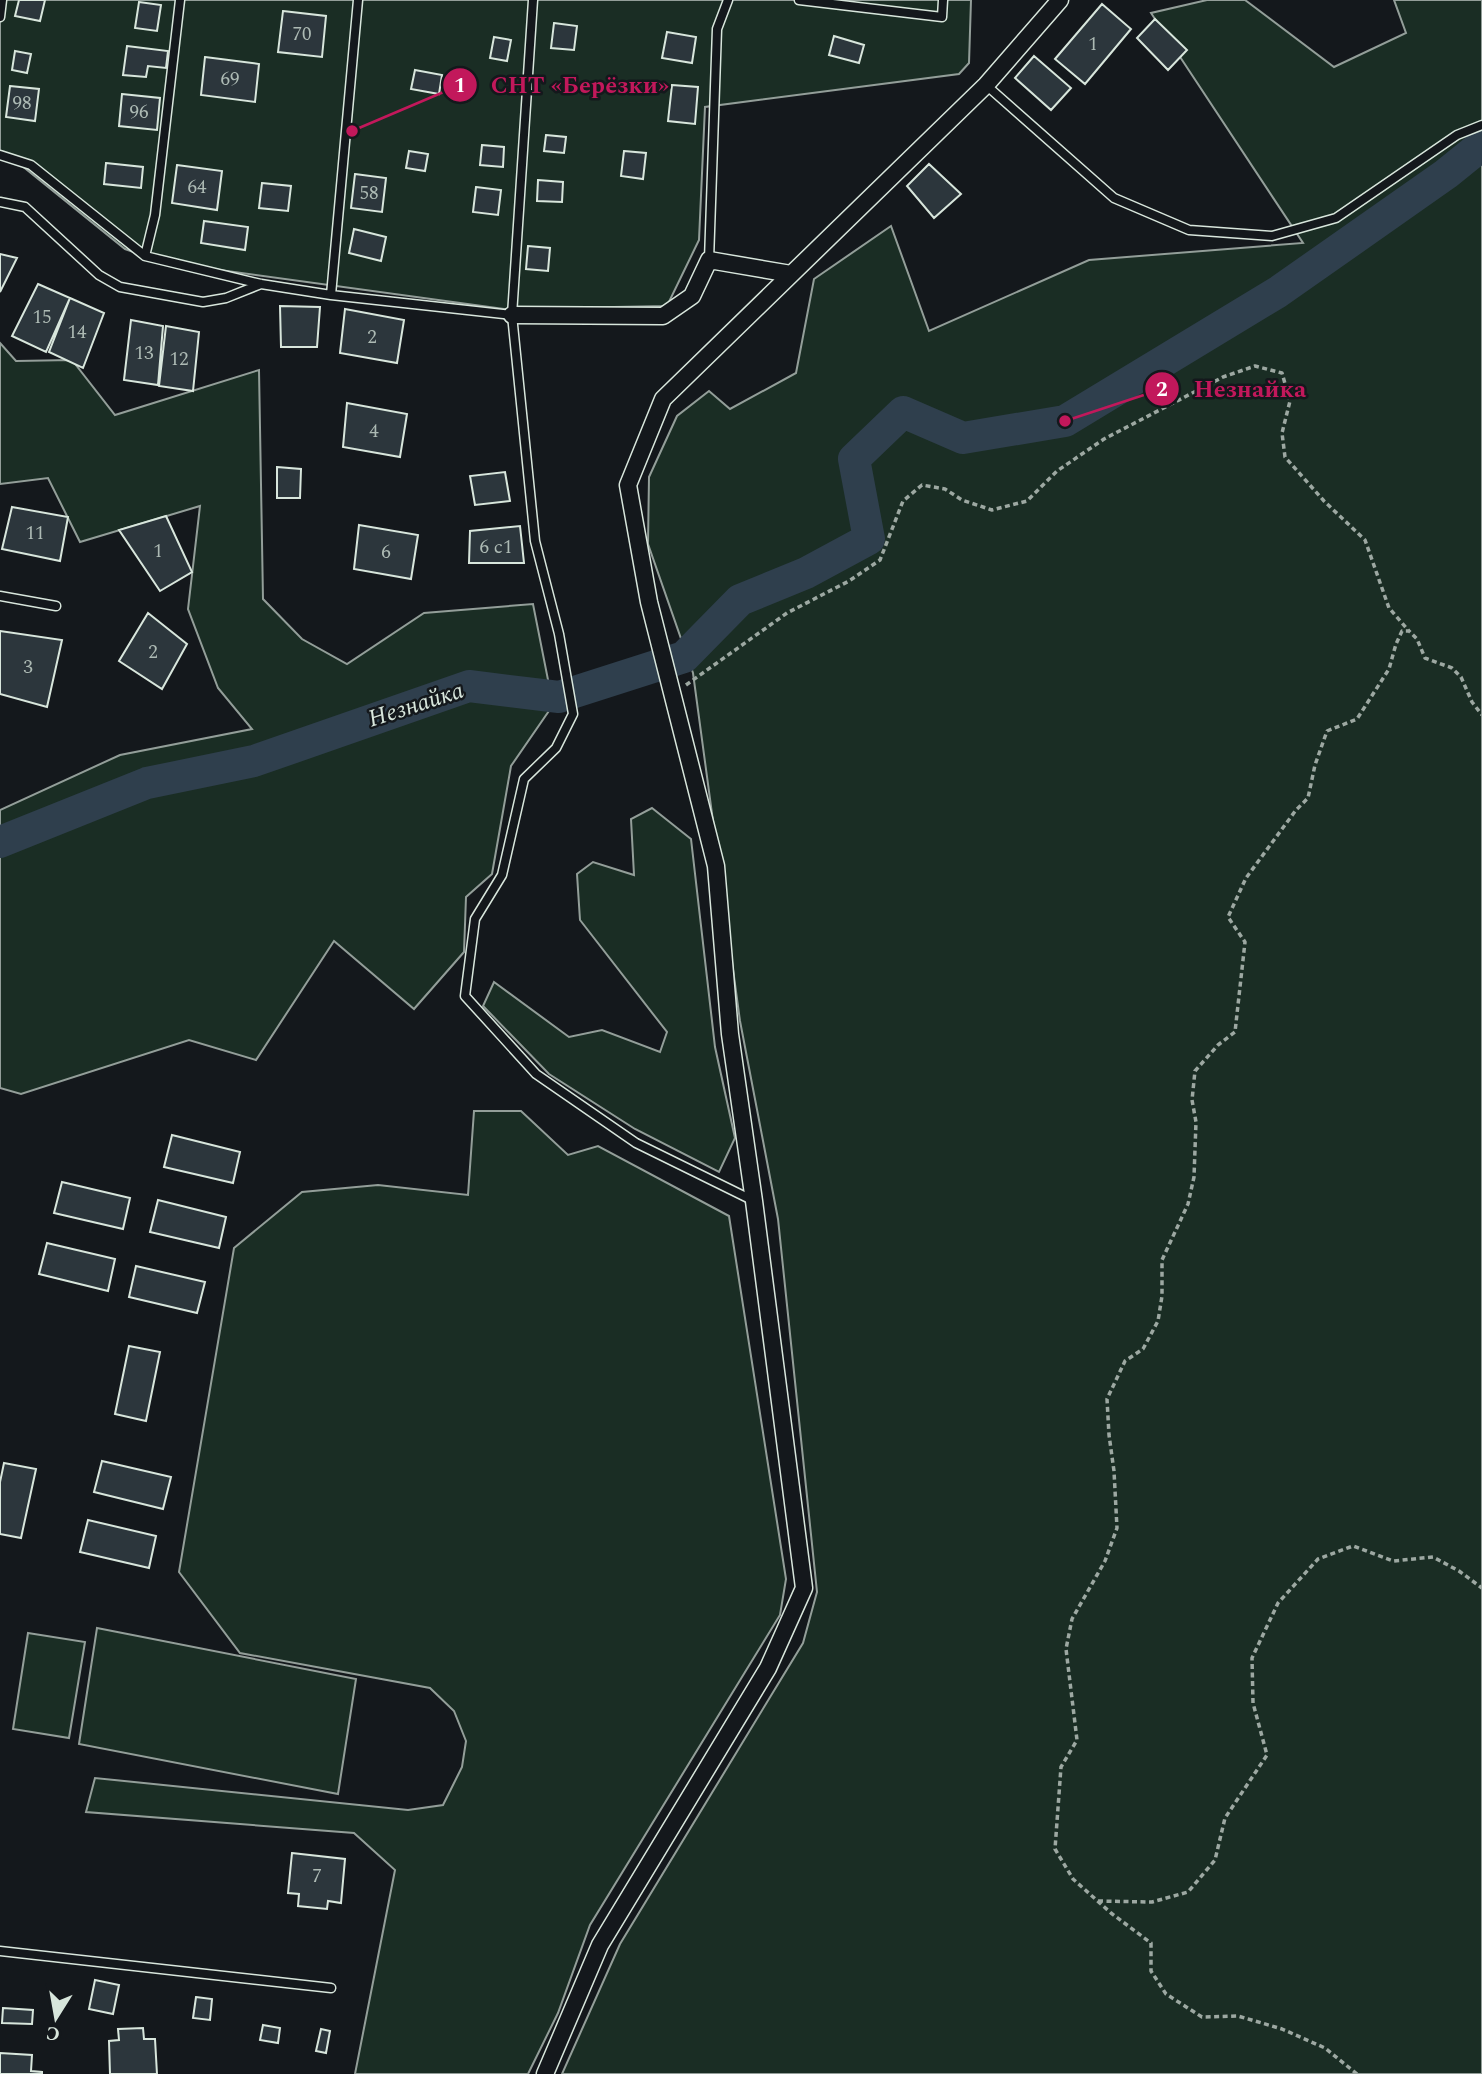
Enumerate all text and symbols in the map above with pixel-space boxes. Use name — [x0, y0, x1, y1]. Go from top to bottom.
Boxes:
house number: 70 — [292, 20, 312, 49]
house number: 1 — [1088, 30, 1098, 59]
callout: СНТ «Берёзки» — [442, 62, 684, 107]
house number: 69 — [220, 65, 240, 94]
text: СНТ «Берёзки» — [491, 68, 669, 104]
text: 1 — [454, 70, 466, 102]
house number: 98 — [12, 89, 32, 118]
house number: 96 — [129, 98, 149, 127]
house number: 64 — [187, 173, 207, 202]
house number: 58 — [359, 179, 379, 208]
house number: 15 — [32, 303, 52, 332]
house number: 14 — [67, 318, 87, 347]
house number: 2 — [367, 323, 377, 352]
house number: 13 — [134, 339, 154, 368]
house number: 12 — [169, 345, 189, 374]
callout: Незнайка — [1145, 366, 1320, 411]
text: Незнайка — [1194, 372, 1307, 408]
text: 2 — [1156, 374, 1168, 406]
house number: 4 — [369, 417, 379, 446]
house number: 11 — [25, 519, 45, 548]
house number: 6 с1 — [480, 533, 512, 562]
house number: 1 — [153, 537, 163, 566]
house number: 6 — [381, 538, 391, 567]
house number: 2 — [148, 638, 158, 667]
house number: 3 — [23, 653, 33, 682]
water label: Незнайка — [364, 673, 468, 737]
house number: 7 — [312, 1862, 322, 1891]
north arrow — [21, 1983, 91, 2053]
text: С — [44, 2018, 62, 2049]

